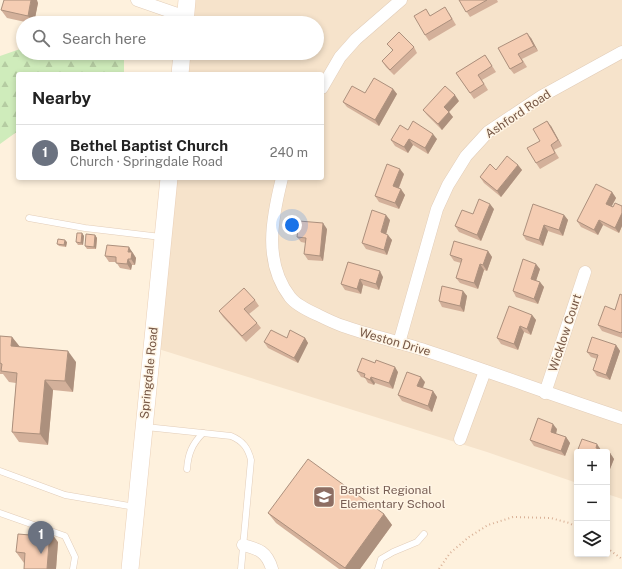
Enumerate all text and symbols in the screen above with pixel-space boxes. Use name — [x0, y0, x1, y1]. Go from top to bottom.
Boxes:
search box — [16, 16, 324, 60]
icon: search — [30, 27, 52, 49]
text: Search here — [62, 30, 146, 47]
street label: Ashford Road — [483, 87, 553, 141]
text: Nearby — [32, 88, 91, 108]
text: Bethel Baptist Church — [70, 137, 228, 154]
text: 1 — [42, 145, 48, 160]
text: 240 m — [270, 145, 308, 160]
text: Church · Springdale Road — [70, 154, 223, 169]
your location — [282, 215, 302, 235]
street label: Wicklow Court — [546, 292, 584, 374]
street label: Weston Drive — [358, 325, 432, 359]
street label: Springdale Road — [137, 326, 161, 420]
map controls — [574, 449, 610, 557]
button: + — [574, 449, 610, 485]
place label: Baptist Regional Elementary School — [340, 483, 446, 511]
school or university icon: Baptist Regional Elementary School — [311, 484, 337, 510]
button: − — [574, 485, 610, 521]
pin: 1 — [28, 521, 54, 554]
button: layers — [574, 521, 610, 557]

